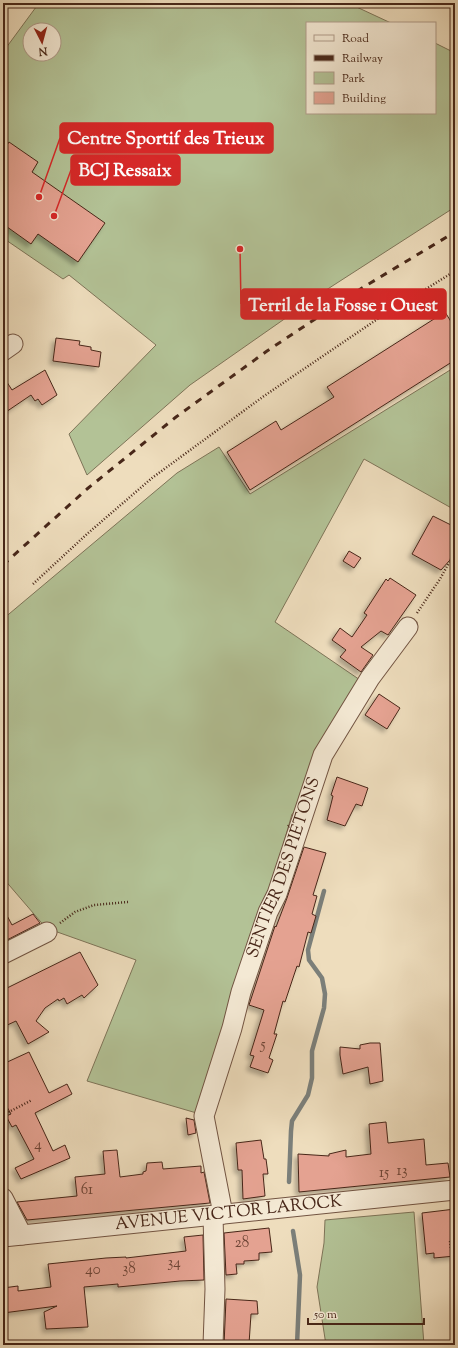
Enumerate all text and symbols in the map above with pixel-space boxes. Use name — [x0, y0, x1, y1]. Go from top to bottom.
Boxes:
north arrow — [22, 22, 62, 62]
legend — [306, 22, 436, 114]
text: Road — [342, 30, 369, 48]
text: N — [38, 42, 49, 59]
text: Railway — [342, 50, 383, 68]
text: Park — [342, 70, 365, 88]
text: Building — [342, 90, 386, 108]
callout: Centre Sportif des Trieux — [60, 123, 273, 153]
text: Centre Sportif des Trieux — [67, 127, 265, 153]
callout: BCJ Ressaix — [71, 155, 180, 185]
text: BCJ Ressaix — [78, 159, 172, 185]
callout: Terril de la Fosse 1 Ouest — [241, 289, 446, 319]
text: Terril de la Fosse 1 Ouest — [248, 294, 439, 320]
street label: SENTIER DES PIÉTONS — [241, 774, 327, 961]
house number: 5 — [259, 1035, 266, 1056]
house number: 4 — [34, 1135, 42, 1156]
house number: 13 — [396, 1161, 408, 1182]
house number: 15 — [379, 1163, 389, 1184]
house number: 61 — [81, 1180, 93, 1201]
street label: AVENUE VICTOR LAROCK — [114, 1190, 344, 1237]
house number: 28 — [235, 1233, 249, 1254]
house number: 34 — [167, 1253, 181, 1274]
house number: 38 — [122, 1259, 136, 1280]
house number: 40 — [85, 1260, 101, 1281]
scale bar — [308, 1300, 424, 1326]
text: 50 m — [313, 1306, 337, 1324]

